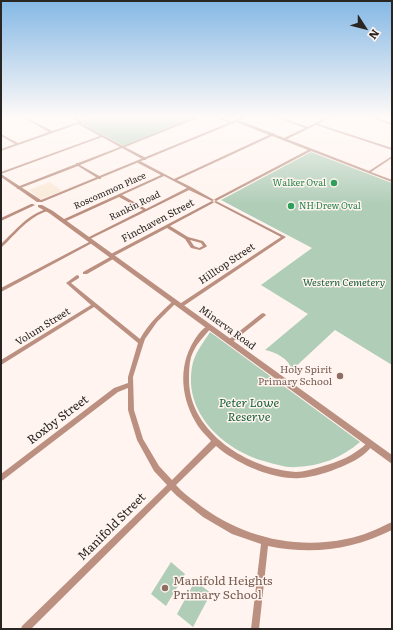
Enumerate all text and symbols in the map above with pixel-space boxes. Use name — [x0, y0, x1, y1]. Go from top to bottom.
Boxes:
north arrow — [345, 8, 385, 48]
text: N — [366, 27, 384, 43]
street label: Roscommon Place — [72, 170, 148, 212]
place label: Walker Oval — [273, 178, 326, 188]
marker: Walker Oval — [329, 178, 339, 188]
street label: Rankin Road — [108, 189, 162, 223]
street label: Finchaven Street — [120, 197, 196, 245]
marker: NH Drew Oval — [286, 201, 296, 211]
place label: NH Drew Oval — [299, 201, 361, 211]
street label: Hilltop Street — [197, 241, 257, 287]
park label: Western Cemetery — [303, 277, 385, 289]
street label: Minerva Road — [196, 303, 258, 353]
street label: Volum Street — [14, 305, 72, 349]
place label: Holy Spirit Primary School — [258, 364, 332, 388]
marker: Holy Spirit Primary School — [335, 371, 345, 381]
street label: Roxby Street — [25, 392, 91, 448]
park label: Peter Lowe Reserve — [219, 396, 279, 424]
street label: Manifold Street — [75, 490, 149, 564]
place label: Manifold Heights Primary School — [173, 574, 272, 602]
marker: Manifold Heights Primary School — [160, 583, 170, 593]

